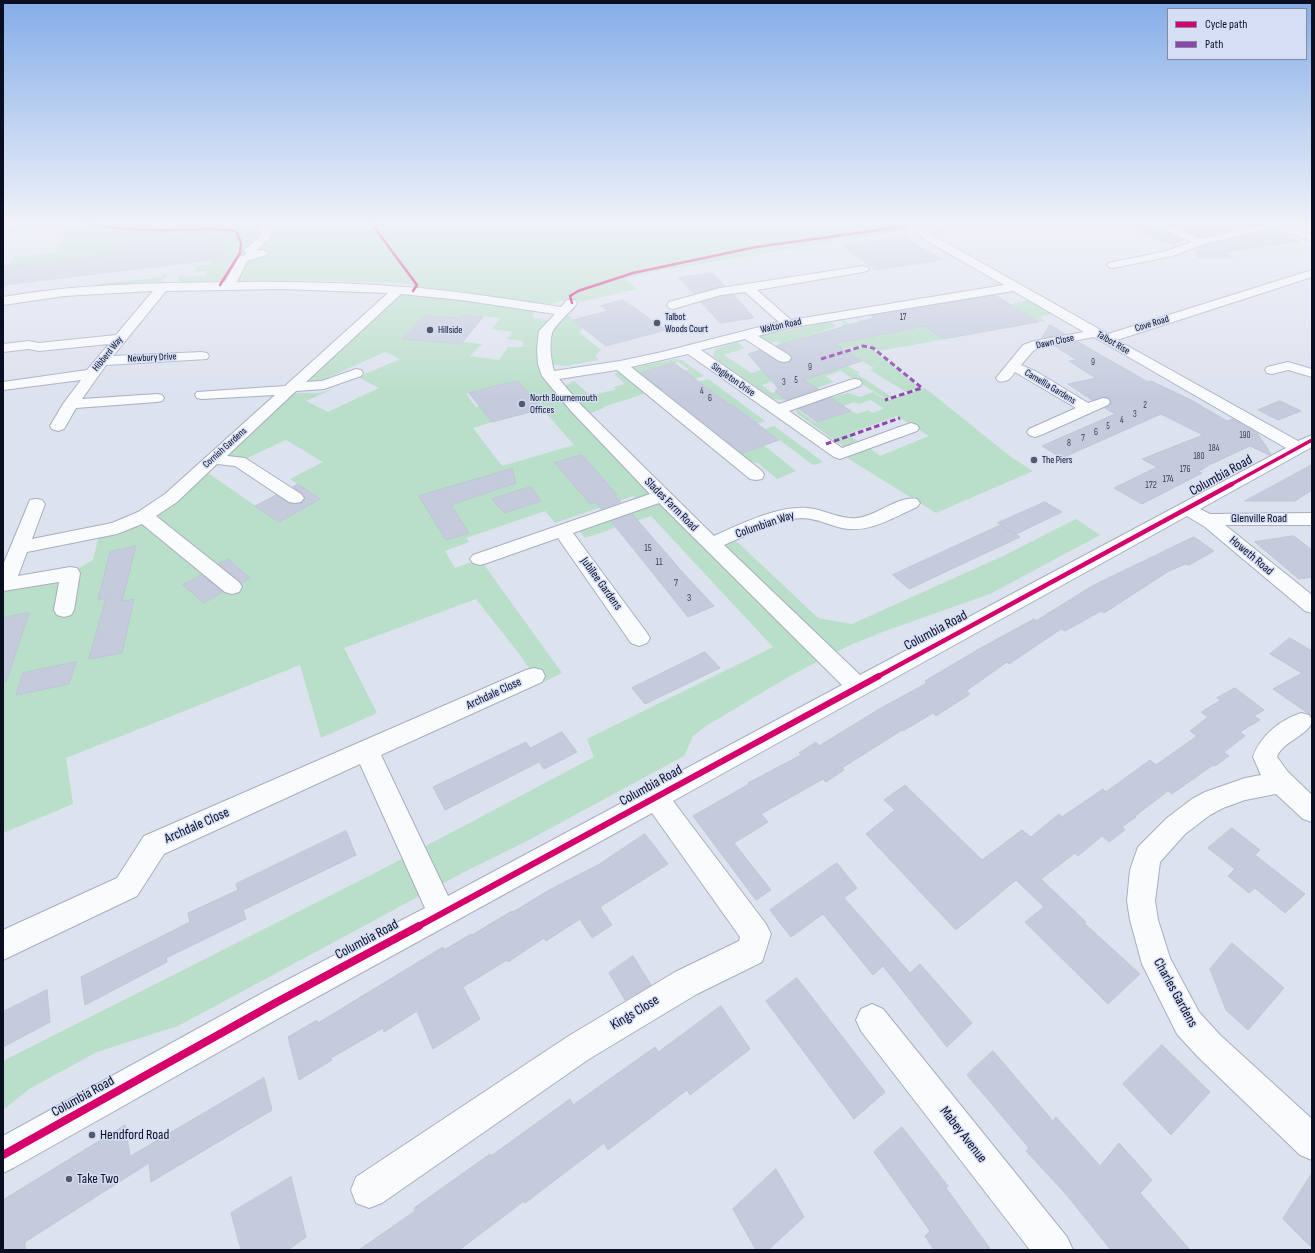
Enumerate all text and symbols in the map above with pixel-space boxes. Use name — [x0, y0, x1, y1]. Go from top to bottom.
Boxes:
legend — [1167, 8, 1307, 60]
text: Cycle path — [1205, 17, 1247, 32]
text: Path — [1205, 37, 1223, 52]
place label: Talbot Woods Court — [665, 311, 708, 334]
house number: 17 — [900, 313, 906, 323]
street label: Cove Road — [1134, 313, 1170, 335]
street label: Walton Road — [759, 316, 803, 336]
marker: Talbot Woods Court — [652, 318, 662, 328]
place label: Hillside — [438, 324, 462, 336]
marker: Hillside — [425, 325, 435, 335]
street label: Talbot Rise — [1094, 329, 1132, 357]
street label: Dawn Close — [1035, 332, 1075, 352]
street label: Hibberd Way — [90, 334, 126, 374]
street label: Newbury Drive — [127, 351, 177, 365]
house number: 9 — [1091, 358, 1095, 368]
street label: Singleton Drive — [709, 361, 757, 399]
house number: 9 — [808, 363, 812, 373]
street label: Camellia Gardens — [1022, 367, 1078, 407]
house number: 5 — [794, 376, 798, 386]
house number: 3 — [782, 378, 786, 388]
house number: 4 — [700, 387, 704, 397]
place label: North Bournemouth Offices — [530, 392, 597, 416]
house number: 6 — [708, 394, 712, 404]
marker: North Bournemouth Offices — [517, 399, 527, 409]
house number: 2 — [1143, 401, 1147, 411]
house number: 3 — [1133, 410, 1137, 420]
house number: 4 — [1120, 416, 1124, 426]
house number: 5 — [1106, 422, 1110, 432]
street label: Cornish Gardens — [201, 425, 249, 471]
house number: 6 — [1094, 428, 1098, 438]
house number: 190 — [1239, 431, 1251, 441]
house number: 7 — [1081, 434, 1085, 444]
house number: 8 — [1067, 439, 1071, 449]
house number: 184 — [1208, 444, 1220, 454]
street label: Columbia Road — [1187, 452, 1255, 500]
house number: 180 — [1193, 452, 1205, 462]
place label: The Piers — [1042, 454, 1072, 466]
marker: The Piers — [1029, 455, 1039, 465]
house number: 176 — [1180, 465, 1190, 475]
house number: 174 — [1162, 473, 1174, 485]
street label: Slades Farm Road — [641, 475, 701, 535]
house number: 172 — [1145, 479, 1157, 491]
street label: Columbian Way — [734, 508, 796, 542]
street label: Glenville Road — [1231, 512, 1287, 526]
street label: Howeth Road — [1226, 533, 1276, 579]
house number: 15 — [644, 542, 652, 554]
street label: Jubilee Gardens — [577, 555, 625, 613]
house number: 11 — [656, 556, 662, 568]
house number: 7 — [674, 577, 678, 589]
house number: 3 — [687, 592, 691, 604]
street label: Columbia Road — [901, 607, 971, 655]
street label: Archdale Close — [464, 675, 524, 713]
street label: Columbia Road — [617, 762, 685, 810]
street label: Archdale Close — [162, 804, 232, 848]
street label: Columbia Road — [332, 916, 402, 964]
street label: Charles Gardens — [1149, 956, 1201, 1030]
street label: Kings Close — [608, 992, 662, 1034]
street label: Columbia Road — [49, 1073, 117, 1121]
street label: Mabey Avenue — [936, 1103, 990, 1167]
place label: Hendford Road — [100, 1127, 169, 1143]
marker: Hendford Road — [87, 1130, 97, 1140]
place label: Take Two — [77, 1171, 119, 1187]
marker: Take Two — [64, 1174, 74, 1184]

